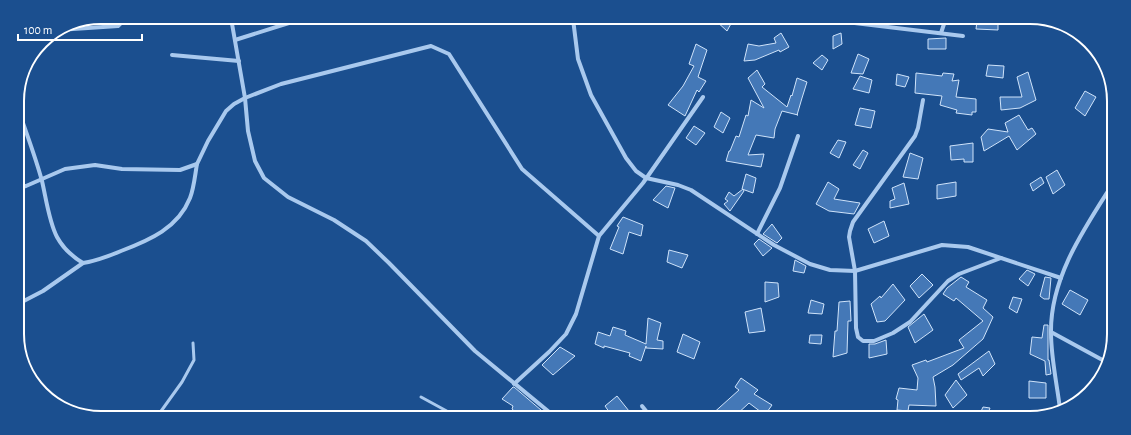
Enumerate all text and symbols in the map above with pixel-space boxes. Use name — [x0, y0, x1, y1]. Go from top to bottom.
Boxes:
scale bar — [18, 16, 142, 42]
text: 100 m — [24, 24, 52, 36]

